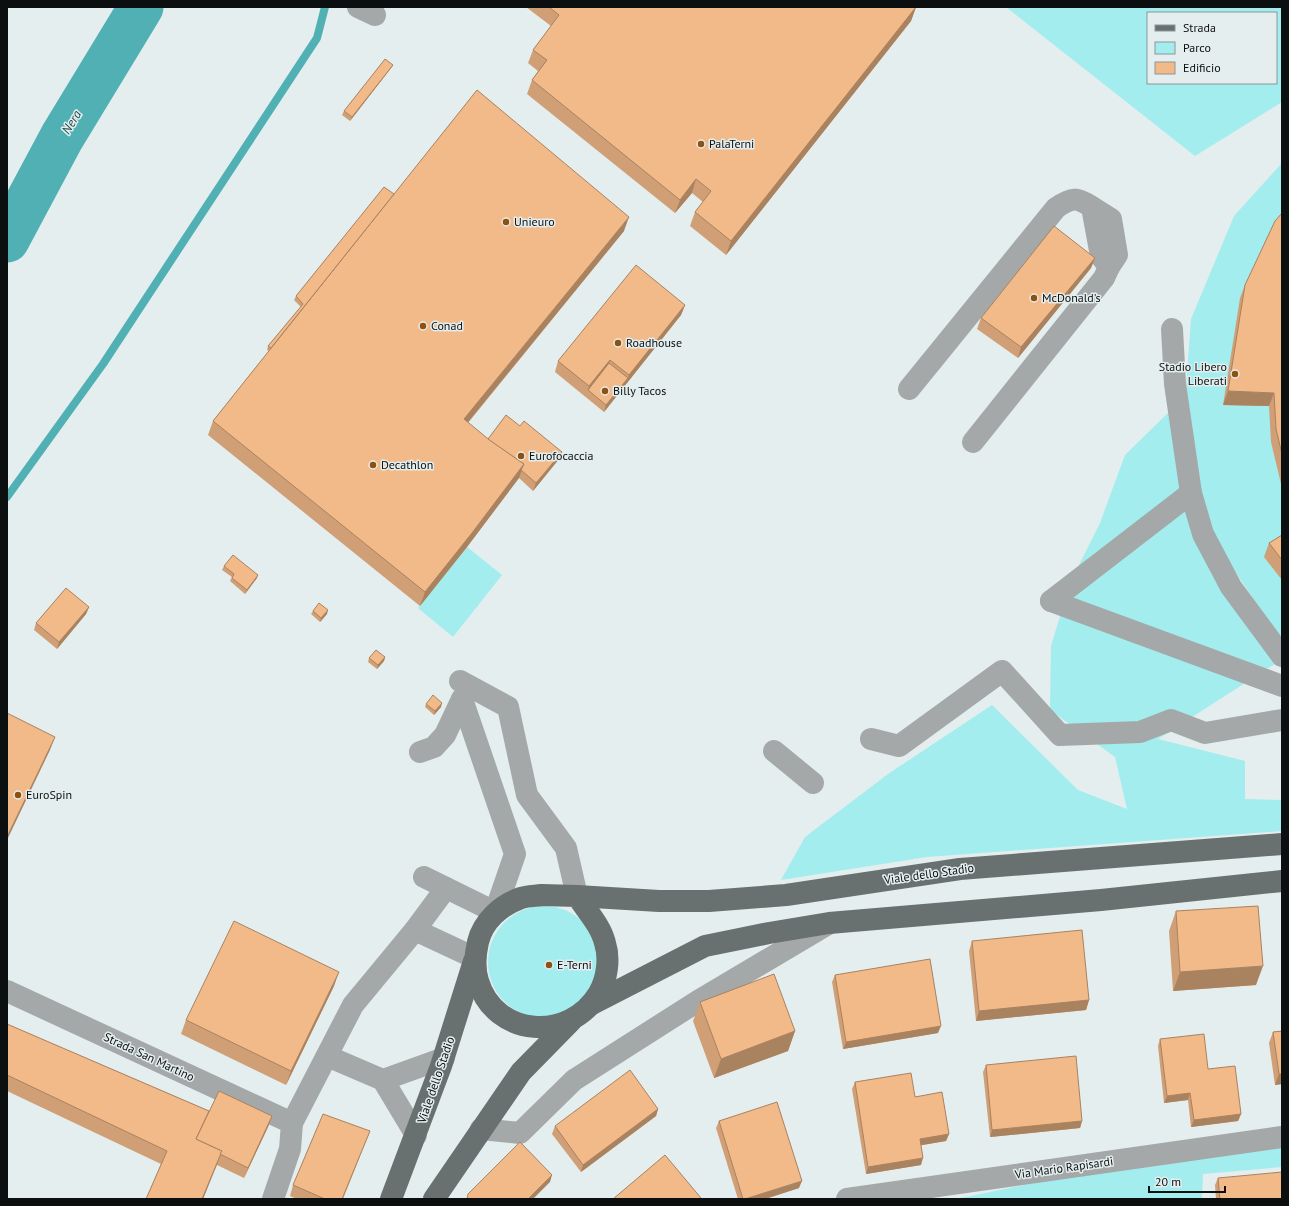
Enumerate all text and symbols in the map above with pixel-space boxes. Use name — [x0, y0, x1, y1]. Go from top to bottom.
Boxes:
legend — [1147, 12, 1277, 84]
text: Strada — [1183, 20, 1216, 35]
text: Parco — [1183, 40, 1211, 55]
text: Edificio — [1183, 60, 1221, 75]
water label: Nera — [58, 107, 85, 137]
place label: PalaTerni — [709, 136, 754, 151]
marker: PalaTerni — [696, 139, 706, 149]
place label: Unieuro — [514, 214, 555, 229]
marker: Unieuro — [501, 217, 511, 227]
place label: McDonald's — [1042, 290, 1101, 305]
marker: McDonald's — [1029, 293, 1039, 303]
place label: Conad — [431, 318, 463, 333]
marker: Conad — [418, 321, 428, 331]
place label: Roadhouse — [626, 335, 682, 350]
marker: Roadhouse — [613, 338, 623, 348]
place label: Stadio Libero Liberati — [1159, 359, 1227, 388]
marker: Stadio Libero Liberati — [1230, 369, 1240, 379]
place label: Billy Tacos — [613, 383, 666, 398]
marker: Billy Tacos — [600, 386, 610, 396]
place label: Eurofocaccia — [529, 448, 594, 463]
marker: Eurofocaccia — [516, 451, 526, 461]
place label: Decathlon — [381, 457, 433, 472]
marker: Decathlon — [368, 460, 378, 470]
place label: EuroSpin — [26, 787, 72, 802]
marker: EuroSpin — [13, 790, 23, 800]
street label: Viale dello Stadio — [882, 860, 975, 887]
place label: E-Terni — [557, 957, 592, 972]
marker: E-Terni — [544, 960, 554, 970]
street label: Strada San Martino — [101, 1029, 197, 1084]
street label: Viale dello Stadio — [413, 1035, 457, 1126]
street label: Via Mario Rapisardi — [1013, 1153, 1114, 1182]
scale bar — [1149, 1168, 1225, 1194]
text: 20 m — [1155, 1174, 1181, 1189]

